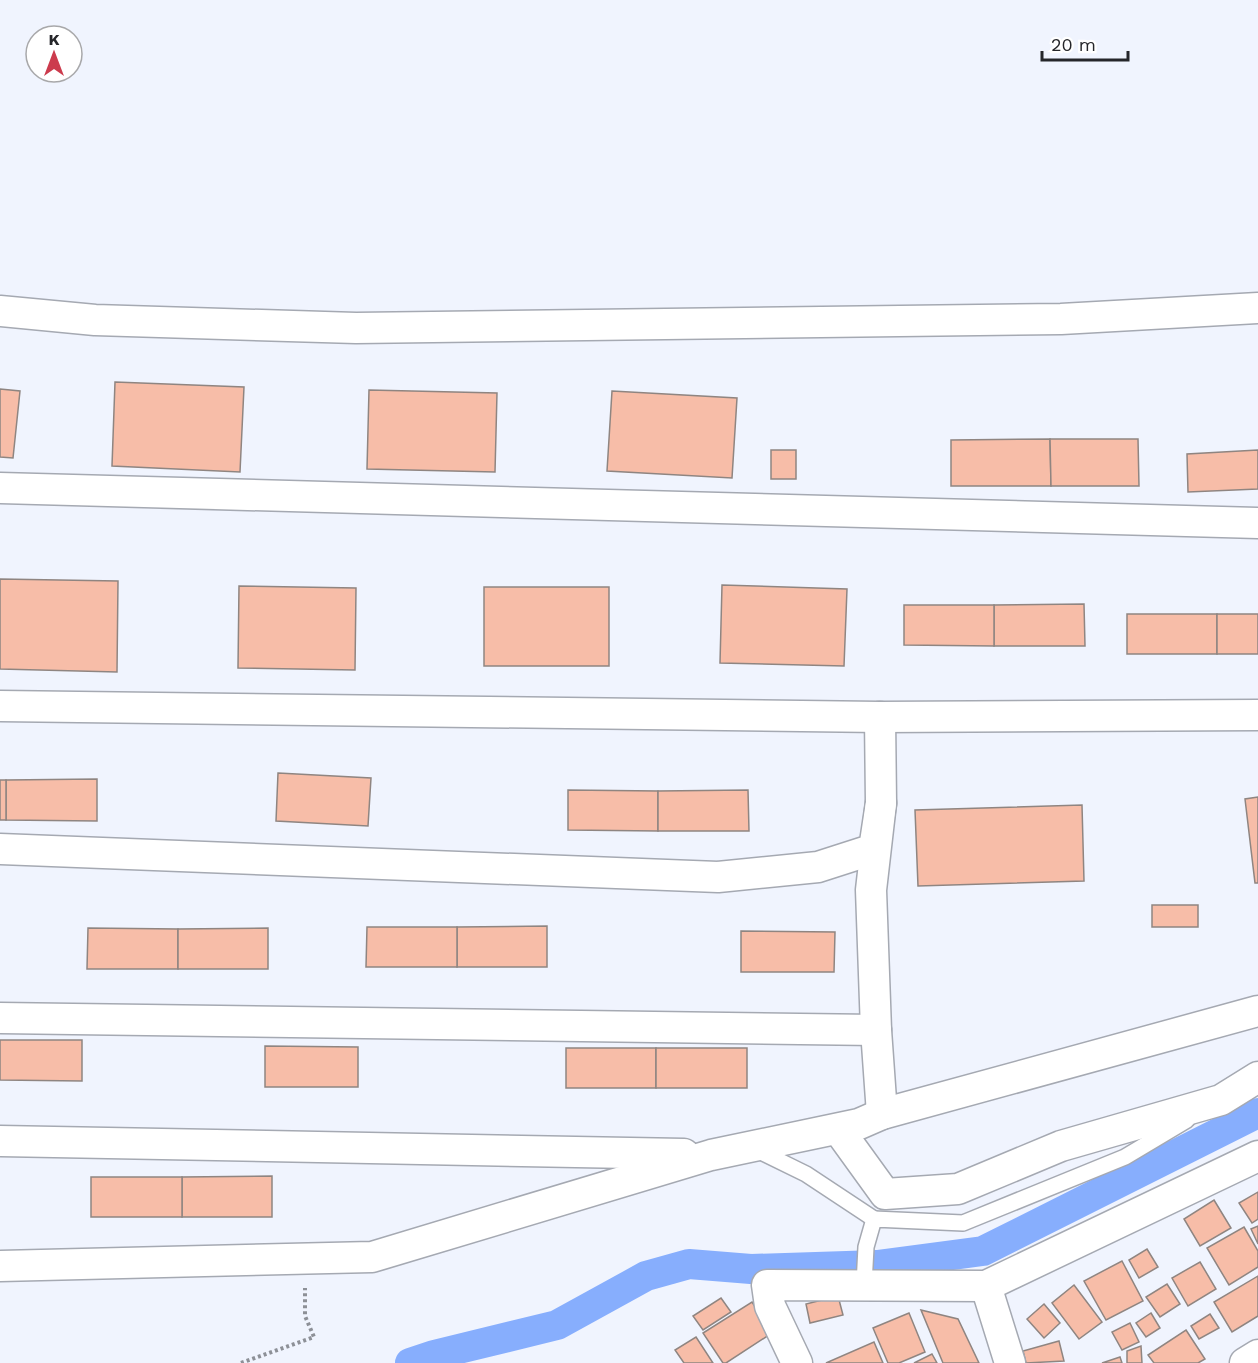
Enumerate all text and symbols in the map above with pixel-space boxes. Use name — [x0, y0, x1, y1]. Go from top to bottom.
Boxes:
north arrow — [24, 24, 84, 84]
scale bar — [1042, 24, 1128, 62]
text: K — [48, 30, 60, 49]
text: 20 m — [1051, 34, 1096, 55]

